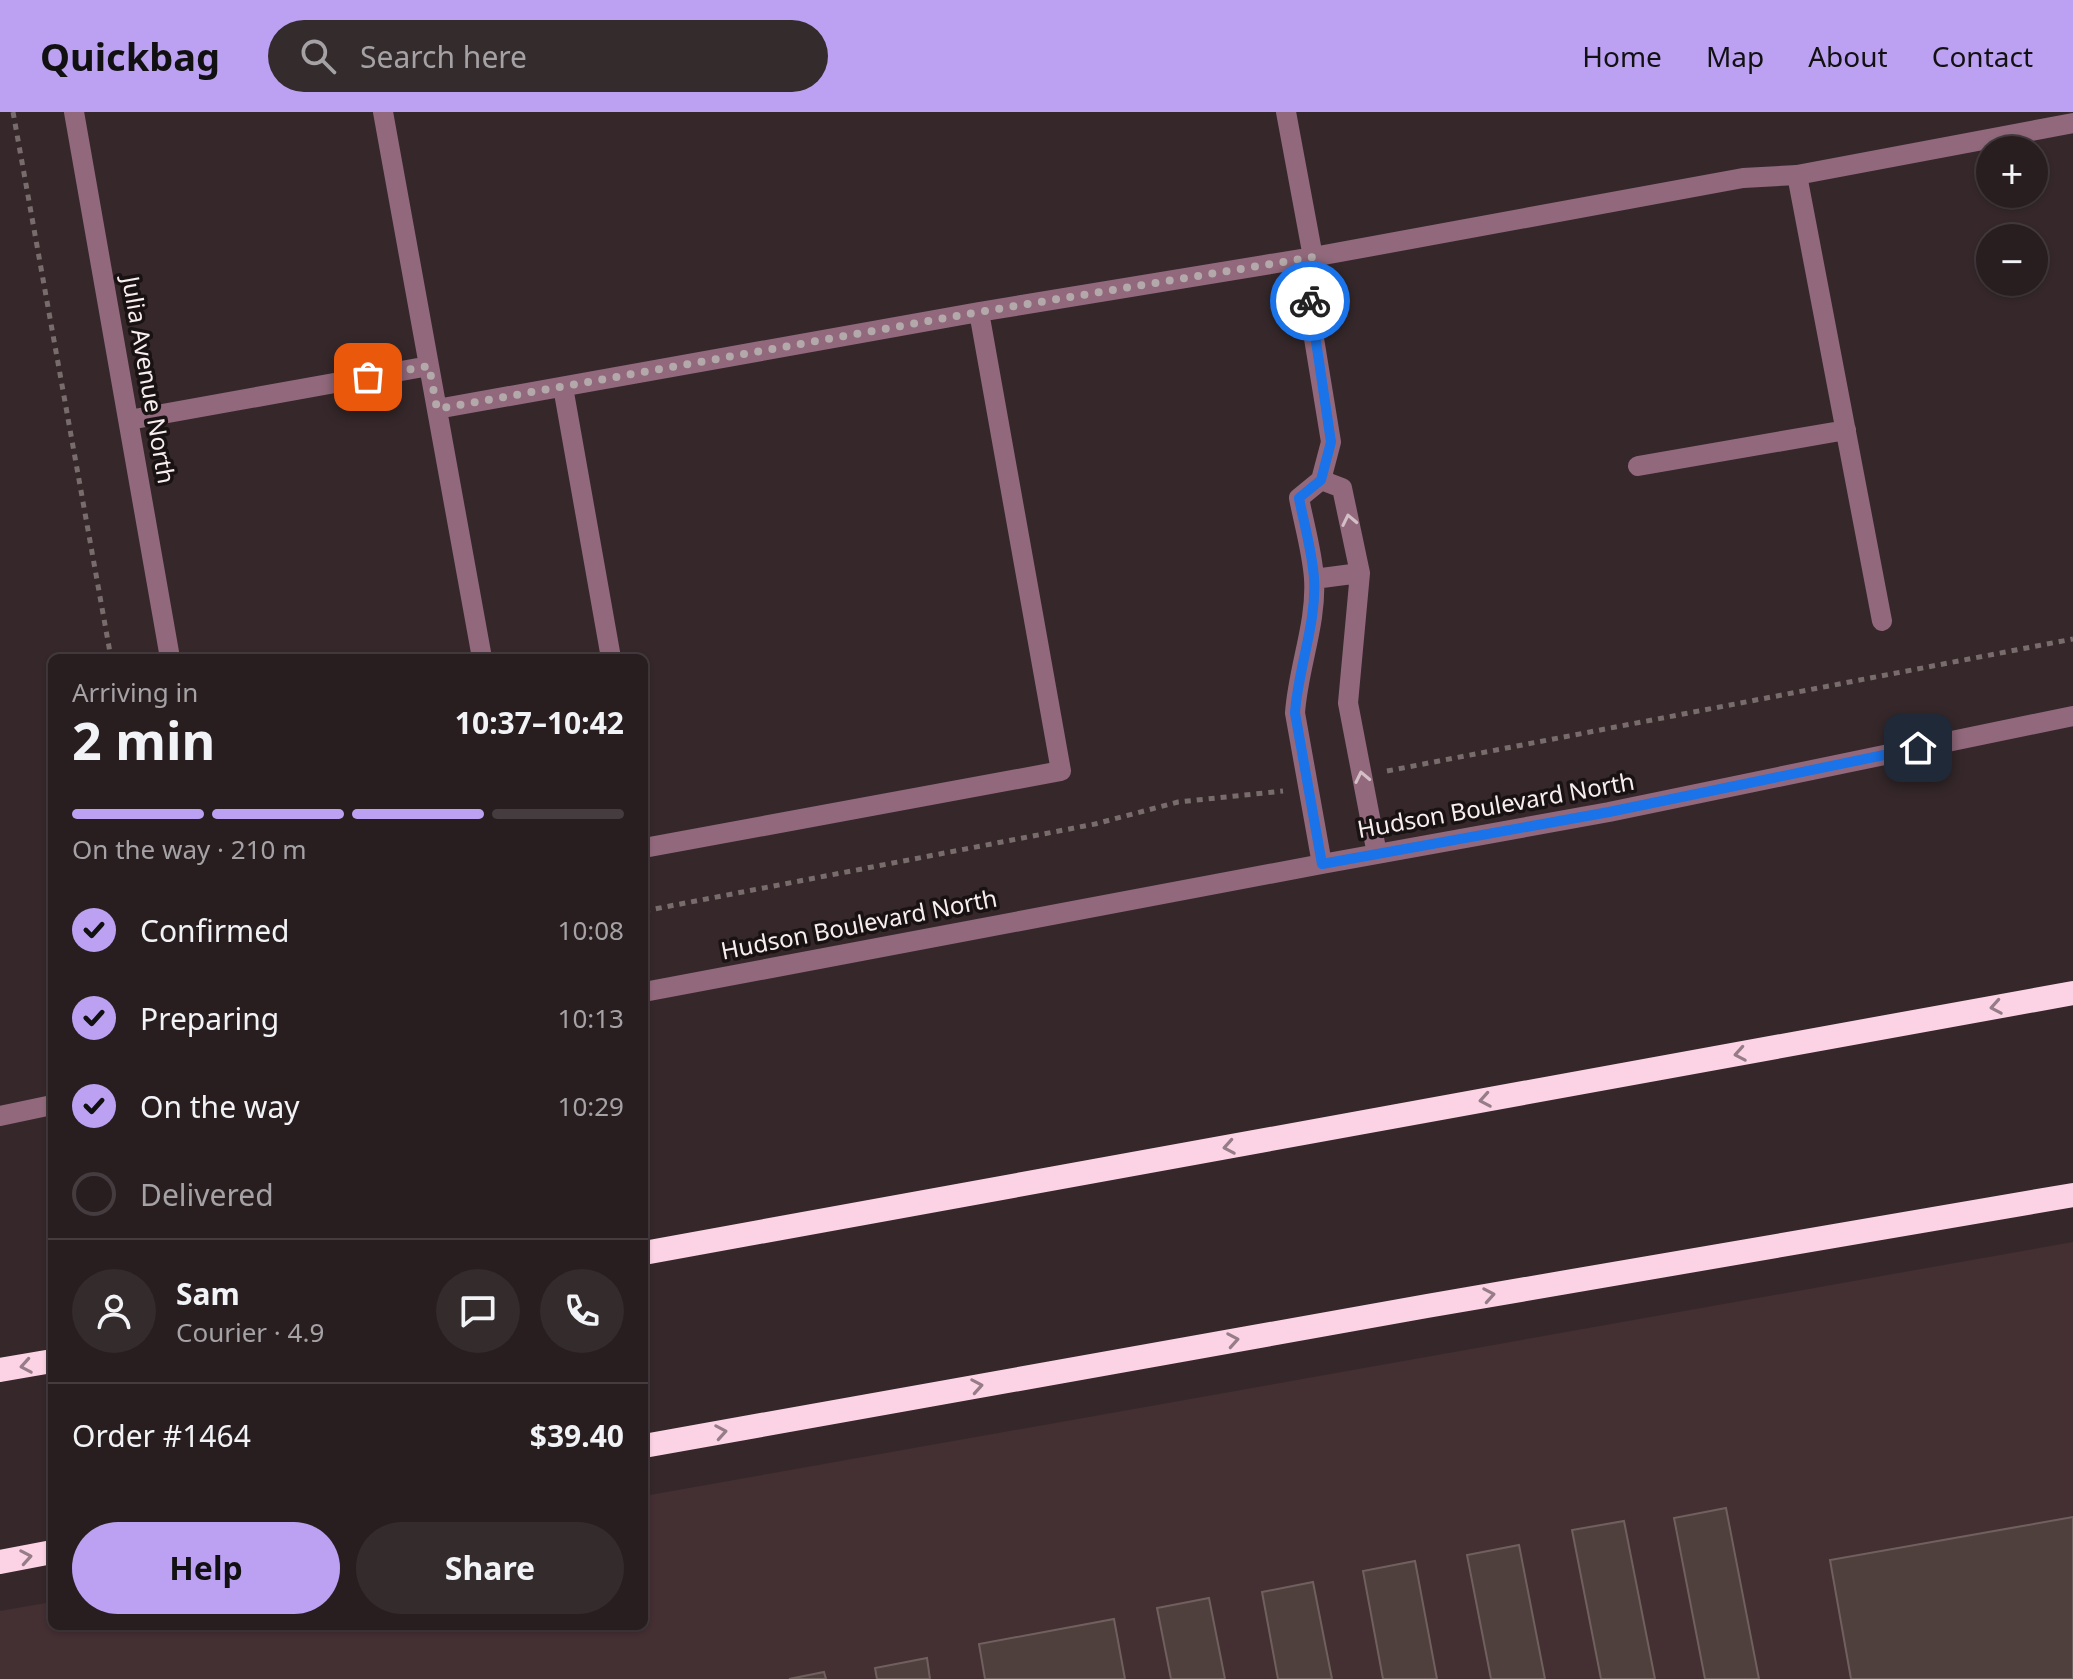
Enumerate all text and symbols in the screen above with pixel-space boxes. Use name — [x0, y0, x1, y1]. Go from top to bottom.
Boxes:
search box — [268, 20, 828, 92]
text: Quickbag — [40, 30, 220, 82]
icon: search — [296, 34, 340, 78]
text: Search here — [360, 36, 527, 77]
text: Home — [1582, 37, 1662, 75]
text: Map — [1706, 37, 1764, 75]
text: About — [1808, 37, 1888, 75]
text: Contact — [1932, 37, 2033, 75]
map controls — [1976, 136, 2048, 296]
button: + — [1976, 136, 2048, 208]
button: − — [1976, 224, 2048, 296]
courier — [1270, 261, 1350, 341]
street label: Julia Avenue North — [115, 271, 184, 486]
icon: bike — [1288, 279, 1332, 323]
pin — [334, 343, 402, 411]
icon: bag — [346, 355, 390, 399]
one-way arrow — [1341, 514, 1358, 528]
text: Arriving in — [72, 674, 198, 710]
text: 10:37–10:42 — [455, 702, 624, 743]
text: 2 min — [72, 704, 215, 775]
pin — [1884, 714, 1952, 782]
icon: home — [1896, 726, 1940, 770]
street label: Hudson Boulevard North — [1355, 764, 1637, 845]
one-way arrow — [1354, 771, 1371, 784]
text: On the way · 210 m — [72, 831, 306, 867]
street label: Hudson Boulevard North — [718, 881, 1000, 967]
icon: check — [72, 908, 116, 952]
text: Confirmed — [140, 910, 290, 951]
text: 10:08 — [558, 912, 624, 948]
icon: check — [72, 996, 116, 1040]
text: Preparing — [140, 998, 279, 1039]
one-way arrow — [1989, 998, 2003, 1015]
text: 10:13 — [558, 1000, 624, 1036]
one-way arrow — [1734, 1044, 1747, 1061]
icon: check — [72, 1084, 116, 1128]
text: On the way — [140, 1086, 300, 1127]
text: 10:29 — [558, 1088, 624, 1124]
one-way arrow — [1478, 1091, 1491, 1108]
one-way arrow — [1222, 1137, 1236, 1154]
text: Delivered — [140, 1174, 274, 1215]
button: person — [72, 1269, 156, 1353]
button: chat — [436, 1269, 520, 1353]
button: phone — [540, 1269, 624, 1353]
text: Sam — [176, 1273, 240, 1314]
one-way arrow — [1482, 1288, 1495, 1305]
text: Courier · 4.9 — [176, 1314, 324, 1350]
one-way arrow — [1226, 1333, 1239, 1350]
one-way arrow — [19, 1356, 33, 1373]
one-way arrow — [970, 1379, 983, 1396]
text: Order #1464 — [72, 1415, 251, 1456]
text: $39.40 — [530, 1415, 624, 1456]
one-way arrow — [714, 1425, 728, 1442]
button: Help — [72, 1522, 340, 1614]
button: Share — [356, 1522, 624, 1614]
one-way arrow — [19, 1549, 33, 1566]

